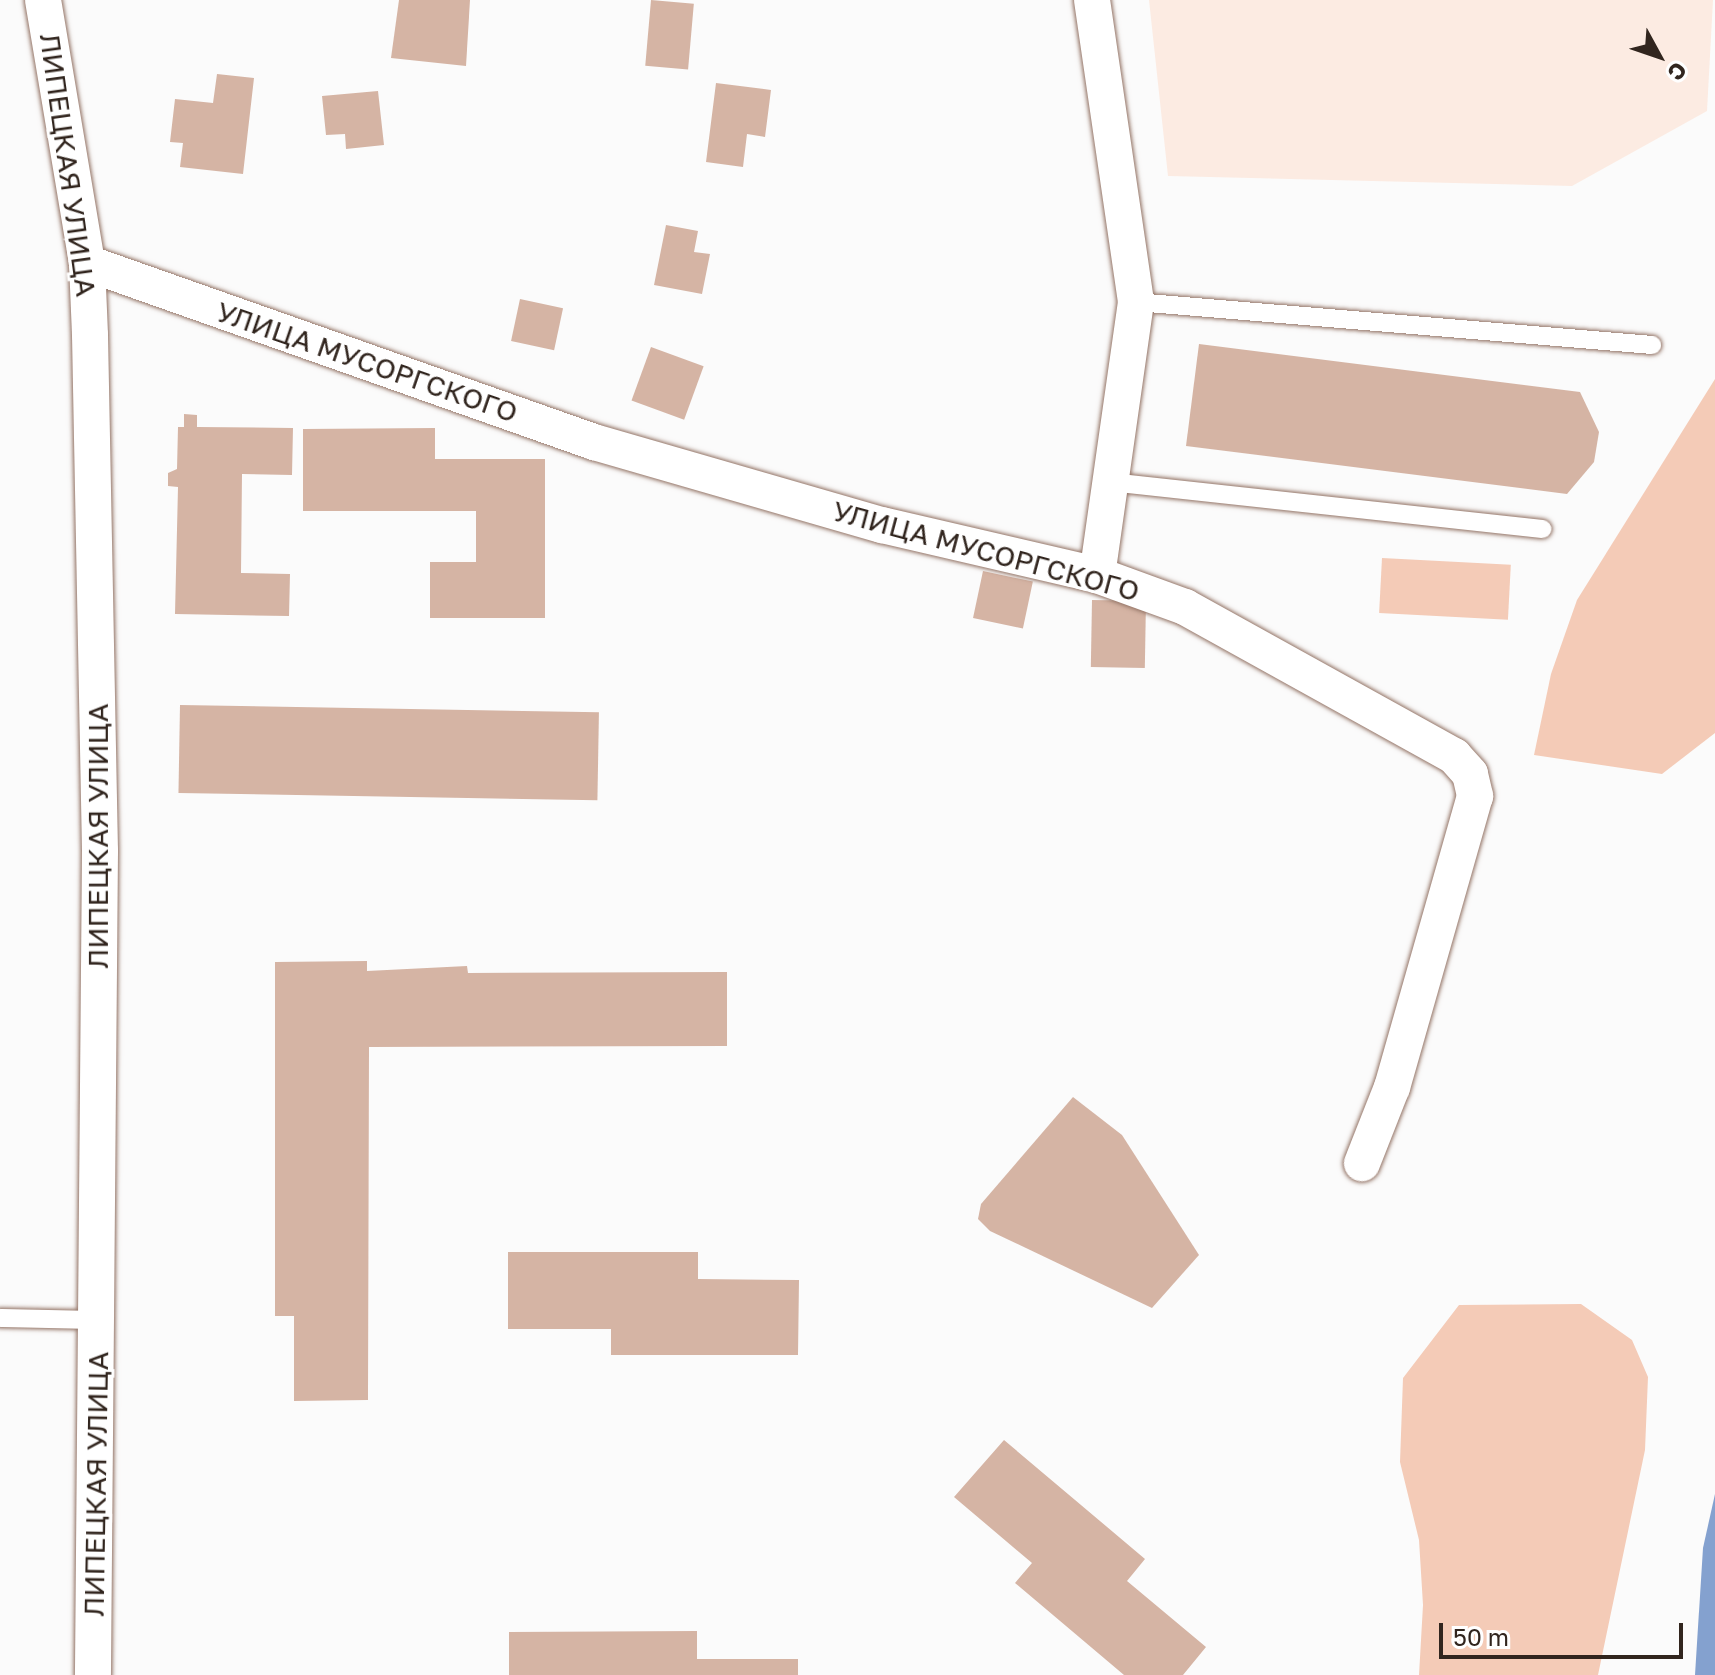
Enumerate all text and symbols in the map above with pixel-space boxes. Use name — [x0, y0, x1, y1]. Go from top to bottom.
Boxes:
north arrow — [1619, 16, 1699, 96]
street label: ЛИПЕЦКАЯ УЛИЦА — [33, 31, 103, 299]
text: С — [1662, 57, 1693, 86]
street label: УЛИЦА МУСОРГСКОГО — [212, 295, 522, 429]
street label: УЛИЦА МУСОРГСКОГО — [829, 494, 1143, 608]
street label: ЛИПЕЦКАЯ УЛИЦА — [81, 703, 115, 969]
street label: ЛИПЕЦКАЯ УЛИЦА — [77, 1351, 115, 1617]
scale bar — [1443, 1607, 1687, 1657]
text: 50 m — [1453, 1622, 1509, 1651]

